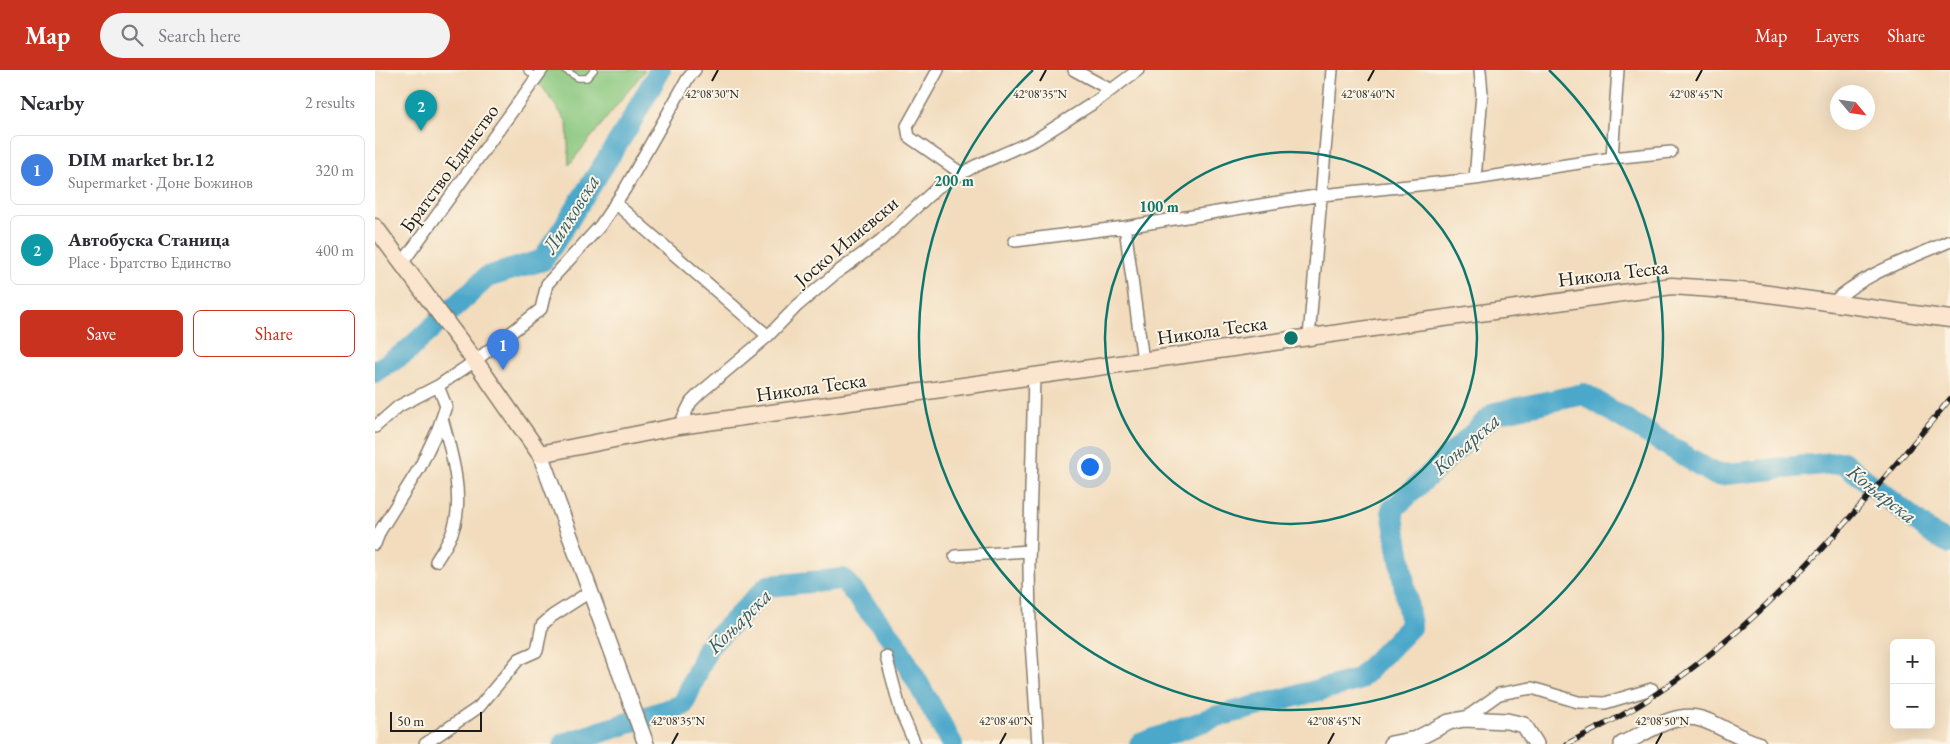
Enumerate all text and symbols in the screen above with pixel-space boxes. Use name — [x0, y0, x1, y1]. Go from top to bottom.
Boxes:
search box — [100, 13, 450, 58]
text: Map — [25, 20, 70, 51]
icon: search — [118, 21, 146, 49]
text: Search here — [158, 23, 241, 48]
text: Map — [1755, 24, 1787, 47]
text: Layers — [1815, 24, 1859, 47]
text: Share — [1887, 24, 1925, 47]
north arrow — [1830, 85, 1875, 130]
text: 42°08'30"N — [685, 86, 739, 102]
text: 42°08'35"N — [1013, 86, 1067, 102]
text: 42°08'40"N — [1341, 86, 1395, 102]
text: 42°08'45"N — [1669, 86, 1723, 102]
text: Nearby — [20, 89, 84, 116]
pin: 2 — [405, 90, 437, 131]
text: 2 results — [305, 92, 355, 113]
street label: Братство Единство — [394, 99, 504, 237]
text: DIM market br.12 — [68, 147, 214, 172]
text: 1 — [33, 160, 41, 181]
text: 320 m — [315, 160, 354, 181]
water label: Липковска — [535, 169, 605, 259]
text: 200 m — [934, 171, 974, 190]
text: Supermarket · Доне Божинов — [68, 172, 253, 193]
street label: Јоско Илиевски — [787, 190, 904, 293]
text: 100 m — [1139, 197, 1179, 216]
text: Автобуска Станица — [68, 227, 230, 252]
text: 2 — [33, 240, 41, 261]
text: 400 m — [315, 240, 354, 261]
text: Place · Братство Единство — [68, 252, 231, 273]
street label: Никола Теска — [1556, 253, 1670, 293]
street label: Никола Теска — [1155, 309, 1269, 351]
button: Save — [20, 310, 183, 357]
button: Share — [193, 310, 355, 357]
pin: 1 — [487, 329, 519, 370]
centre of rings — [1282, 329, 1300, 347]
street label: Никола Теска — [754, 366, 868, 408]
water label: Коњарска — [1425, 407, 1505, 481]
your location — [1077, 454, 1103, 480]
water label: Коњарска — [1841, 457, 1923, 529]
water label: Коњарска — [700, 582, 777, 660]
map controls — [1890, 639, 1935, 729]
button: + — [1890, 639, 1935, 684]
button: − — [1890, 684, 1935, 729]
scale bar — [390, 709, 483, 732]
text: 50 m — [397, 712, 424, 730]
text: 42°08'35"N — [651, 713, 705, 729]
text: 42°08'40"N — [979, 713, 1033, 729]
text: 42°08'45"N — [1307, 713, 1361, 729]
text: 42°08'50"N — [1635, 713, 1689, 729]

